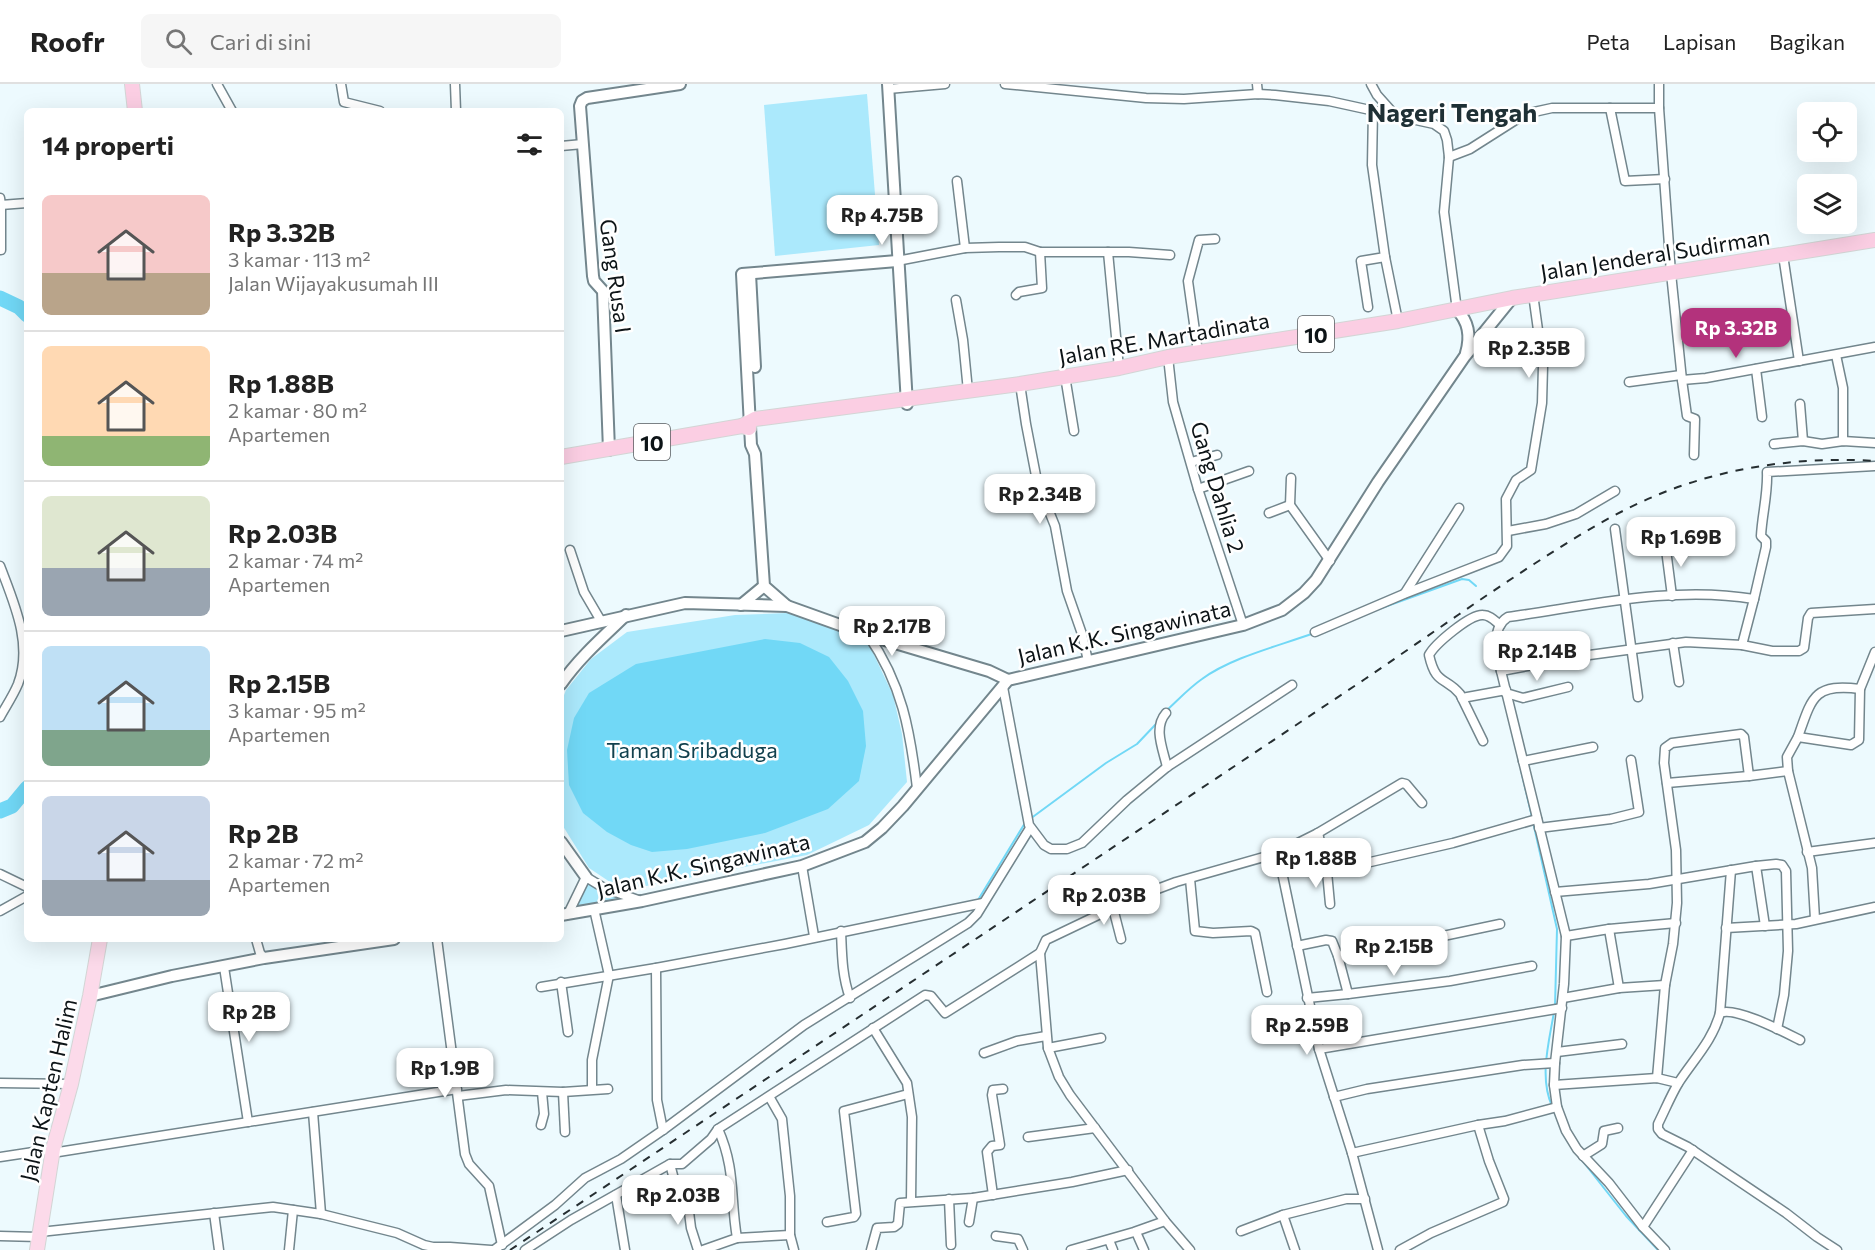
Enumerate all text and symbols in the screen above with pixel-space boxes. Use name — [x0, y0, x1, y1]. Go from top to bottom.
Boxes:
search box — [141, 14, 561, 68]
text: Roofr — [30, 24, 105, 58]
icon: search — [162, 25, 195, 58]
text: Cari di sini — [210, 28, 311, 55]
text: Peta — [1587, 29, 1630, 54]
text: Lapisan — [1663, 29, 1736, 54]
text: Bagikan — [1769, 29, 1845, 54]
district label: Nageri Tengah — [1367, 96, 1537, 127]
map controls — [1797, 102, 1857, 234]
button: locate — [1797, 102, 1857, 162]
icon: filters — [513, 128, 546, 161]
text: 14 properti — [42, 129, 174, 160]
button: layers — [1797, 174, 1857, 234]
pin: Rp 4.75B — [820, 195, 944, 246]
text: Rp 4.75B — [841, 202, 923, 226]
text: Rp 3.32B — [228, 216, 335, 247]
street label: Gang Rusa I — [595, 217, 637, 335]
icon: home — [90, 219, 162, 291]
street label: Jalan Jenderal Sudirman — [1538, 222, 1772, 286]
text: 3 kamar · 113 m² — [228, 247, 371, 271]
text: Jalan Wijayakusumah III — [228, 271, 439, 295]
street label: Jalan RE. Martadinata — [1056, 306, 1272, 370]
pin: Rp 3.32B — [1674, 308, 1798, 359]
text: Rp 3.32B — [1695, 315, 1777, 339]
road number: 10 — [1298, 316, 1334, 352]
pin: Rp 2.35B — [1467, 328, 1591, 379]
text: Rp 2.35B — [1488, 335, 1570, 359]
text: Rp 1.88B — [228, 367, 334, 398]
icon: home — [90, 370, 162, 442]
text: 2 kamar · 80 m² — [228, 398, 367, 422]
street label: Gang Dahlia 2 — [1185, 418, 1251, 556]
text: Apartemen — [228, 422, 330, 446]
road number: 10 — [634, 424, 670, 460]
pin: Rp 2.34B — [978, 474, 1102, 525]
text: Rp 2.34B — [998, 481, 1082, 505]
text: Rp 2.03B — [228, 517, 337, 548]
pin: Rp 1.69B — [1619, 517, 1743, 568]
icon: home — [90, 520, 162, 592]
text: Rp 1.69B — [1640, 524, 1722, 548]
text: 2 kamar · 74 m² — [228, 548, 363, 572]
text: Apartemen — [228, 572, 330, 596]
street label: Jalan K.K. Singawinata — [1015, 594, 1233, 670]
pin: Rp 2.17B — [830, 606, 954, 657]
text: Rp 2.17B — [853, 613, 931, 637]
pin: Rp 2.14B — [1475, 631, 1599, 682]
text: Rp 2.14B — [1497, 638, 1577, 662]
text: Rp 2.15B — [228, 667, 330, 698]
icon: home — [90, 670, 162, 742]
text: 3 kamar · 95 m² — [228, 698, 366, 722]
text: Apartemen — [228, 722, 330, 746]
park label: Taman Sribaduga — [606, 736, 778, 763]
text: Rp 2B — [228, 817, 298, 848]
icon: home — [90, 820, 162, 892]
street label: Jalan K.K. Singawinata — [594, 827, 812, 903]
pin: Rp 1.88B — [1254, 838, 1378, 889]
text: Rp 1.88B — [1275, 845, 1357, 869]
text: 2 kamar · 72 m² — [228, 848, 363, 872]
text: Apartemen — [228, 872, 330, 896]
pin: Rp 2.03B — [1042, 875, 1166, 926]
text: Rp 2.03B — [1062, 882, 1146, 906]
pin: Rp 2.15B — [1332, 926, 1456, 977]
text: Rp 2.15B — [1355, 933, 1433, 957]
pin: Rp 2B — [207, 992, 291, 1043]
street label: Jalan Kapten Halim — [14, 996, 82, 1184]
text: Rp 2B — [222, 999, 276, 1023]
pin: Rp 2.59B — [1245, 1005, 1369, 1056]
text: Rp 2.59B — [1265, 1012, 1349, 1036]
pin: Rp 1.9B — [390, 1048, 500, 1099]
text: Rp 1.9B — [410, 1055, 480, 1079]
pin: Rp 2.03B — [616, 1175, 740, 1226]
text: Rp 2.03B — [636, 1182, 720, 1206]

